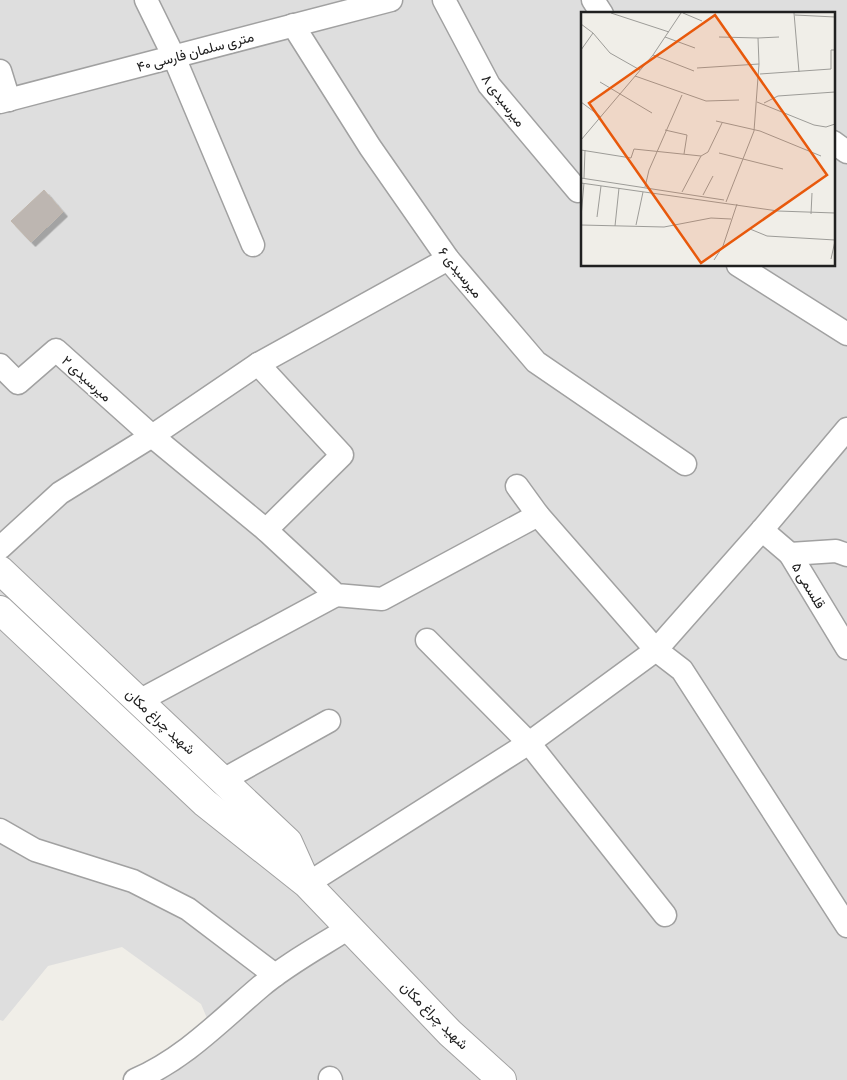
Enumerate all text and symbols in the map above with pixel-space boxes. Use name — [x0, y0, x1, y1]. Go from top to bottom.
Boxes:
inset map — [581, 12, 834, 266]
street label: ۴۰ متری سلمان فارسی — [135, 27, 256, 76]
street label: میرسیدی ۸ — [478, 70, 529, 130]
street label: میرسیدی ۶ — [435, 243, 487, 301]
street label: میرسیدی ۲ — [58, 351, 115, 405]
street label: قلسمی ۵ — [788, 559, 829, 612]
street label: شهید چراغ مکان — [121, 684, 199, 760]
street label: شهید چراغ مکان — [395, 978, 472, 1055]

